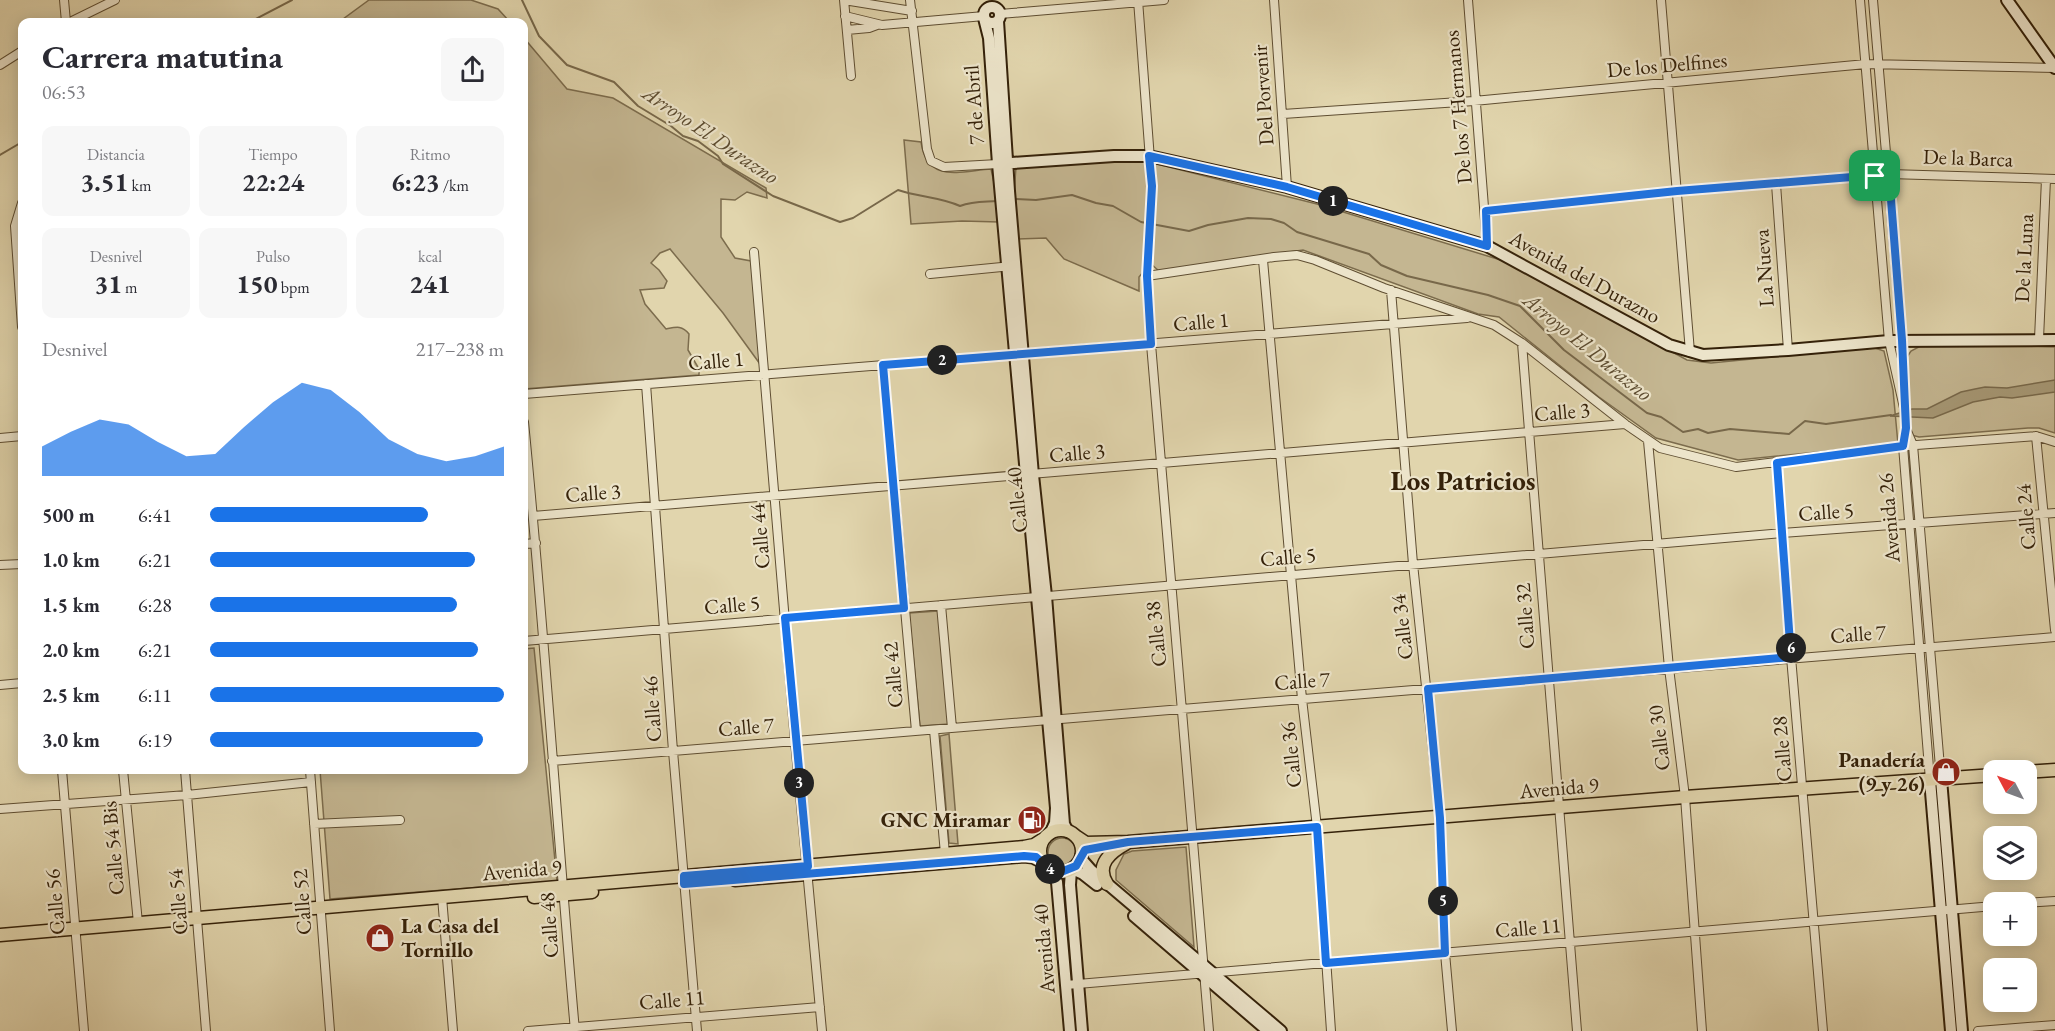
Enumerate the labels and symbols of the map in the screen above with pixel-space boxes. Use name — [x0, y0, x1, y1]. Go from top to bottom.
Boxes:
street label: De los 7 Hermanos — [1437, 29, 1478, 185]
street label: Del Porvenir — [1245, 44, 1280, 147]
street label: De los Delfines — [1606, 46, 1728, 83]
street label: 7 de Abril — [957, 64, 990, 146]
water label: Arroyo El Durazno — [635, 77, 784, 191]
street label: De la Barca — [1922, 142, 2014, 173]
pin — [1849, 150, 1900, 201]
pin: 1 — [1318, 186, 1348, 216]
street label: De la Luna — [2008, 212, 2039, 303]
street label: Avenida del Durazno — [1504, 223, 1666, 329]
street label: La Nueva — [1747, 228, 1780, 308]
water label: Arroyo El Durazno — [1516, 284, 1658, 407]
street label: Calle 1 — [1172, 306, 1230, 337]
street label: Calle 1 — [687, 345, 745, 376]
pin: 2 — [927, 345, 957, 375]
street label: Calle 3 — [1533, 396, 1591, 427]
street label: Calle 3 — [1048, 437, 1106, 468]
district label: Los Patricios — [1390, 463, 1536, 498]
street label: Calle 40 — [1000, 466, 1033, 534]
street label: Avenida 26 — [1871, 472, 1906, 565]
street label: Calle 3 — [564, 477, 622, 508]
street label: Calle 24 — [2009, 482, 2042, 551]
street label: Calle 5 — [1797, 496, 1855, 527]
street label: Calle 44 — [743, 501, 776, 570]
street label: Calle 5 — [1259, 541, 1317, 572]
street label: Calle 32 — [1509, 582, 1540, 650]
street label: Calle 5 — [703, 589, 761, 620]
street label: Calle 34 — [1384, 592, 1419, 661]
street label: Calle 38 — [1139, 600, 1172, 668]
street label: Calle 7 — [1829, 618, 1888, 649]
pin: 6 — [1776, 633, 1806, 663]
street label: Calle 42 — [876, 641, 909, 709]
street label: Calle 7 — [1273, 665, 1332, 696]
street label: Calle 46 — [636, 675, 667, 743]
street label: Calle 30 — [1641, 704, 1676, 772]
street label: Calle 7 — [717, 711, 776, 742]
street label: Calle 28 — [1765, 715, 1798, 783]
street label: Calle 36 — [1274, 721, 1307, 789]
place label: Panadería (9 y 26) — [1838, 746, 1926, 797]
shop icon: Panadería (9 y 26) — [1930, 756, 1962, 788]
north arrow — [1983, 760, 2037, 814]
pin: 3 — [784, 768, 814, 798]
street label: Avenida 9 — [1517, 771, 1600, 805]
street label: Calle 54 Bis — [95, 800, 130, 896]
fuel station icon: GNC Miramar — [1016, 804, 1048, 836]
place label: GNC Miramar — [881, 806, 1011, 833]
street label: Avenida 9 — [480, 853, 563, 887]
pin: 4 — [1035, 854, 1065, 884]
street label: Calle 54 — [161, 867, 194, 936]
street label: Calle 56 — [38, 868, 71, 936]
street label: Calle 52 — [286, 868, 317, 936]
pin: 5 — [1428, 886, 1458, 916]
street label: Calle 48 — [533, 891, 564, 959]
street label: Avenida 40 — [1026, 903, 1061, 996]
street label: Calle 11 — [1494, 911, 1562, 944]
place label: La Casa del Tornillo — [401, 912, 499, 963]
shop icon: La Casa del Tornillo — [364, 922, 396, 954]
street label: Calle 11 — [638, 983, 706, 1016]

